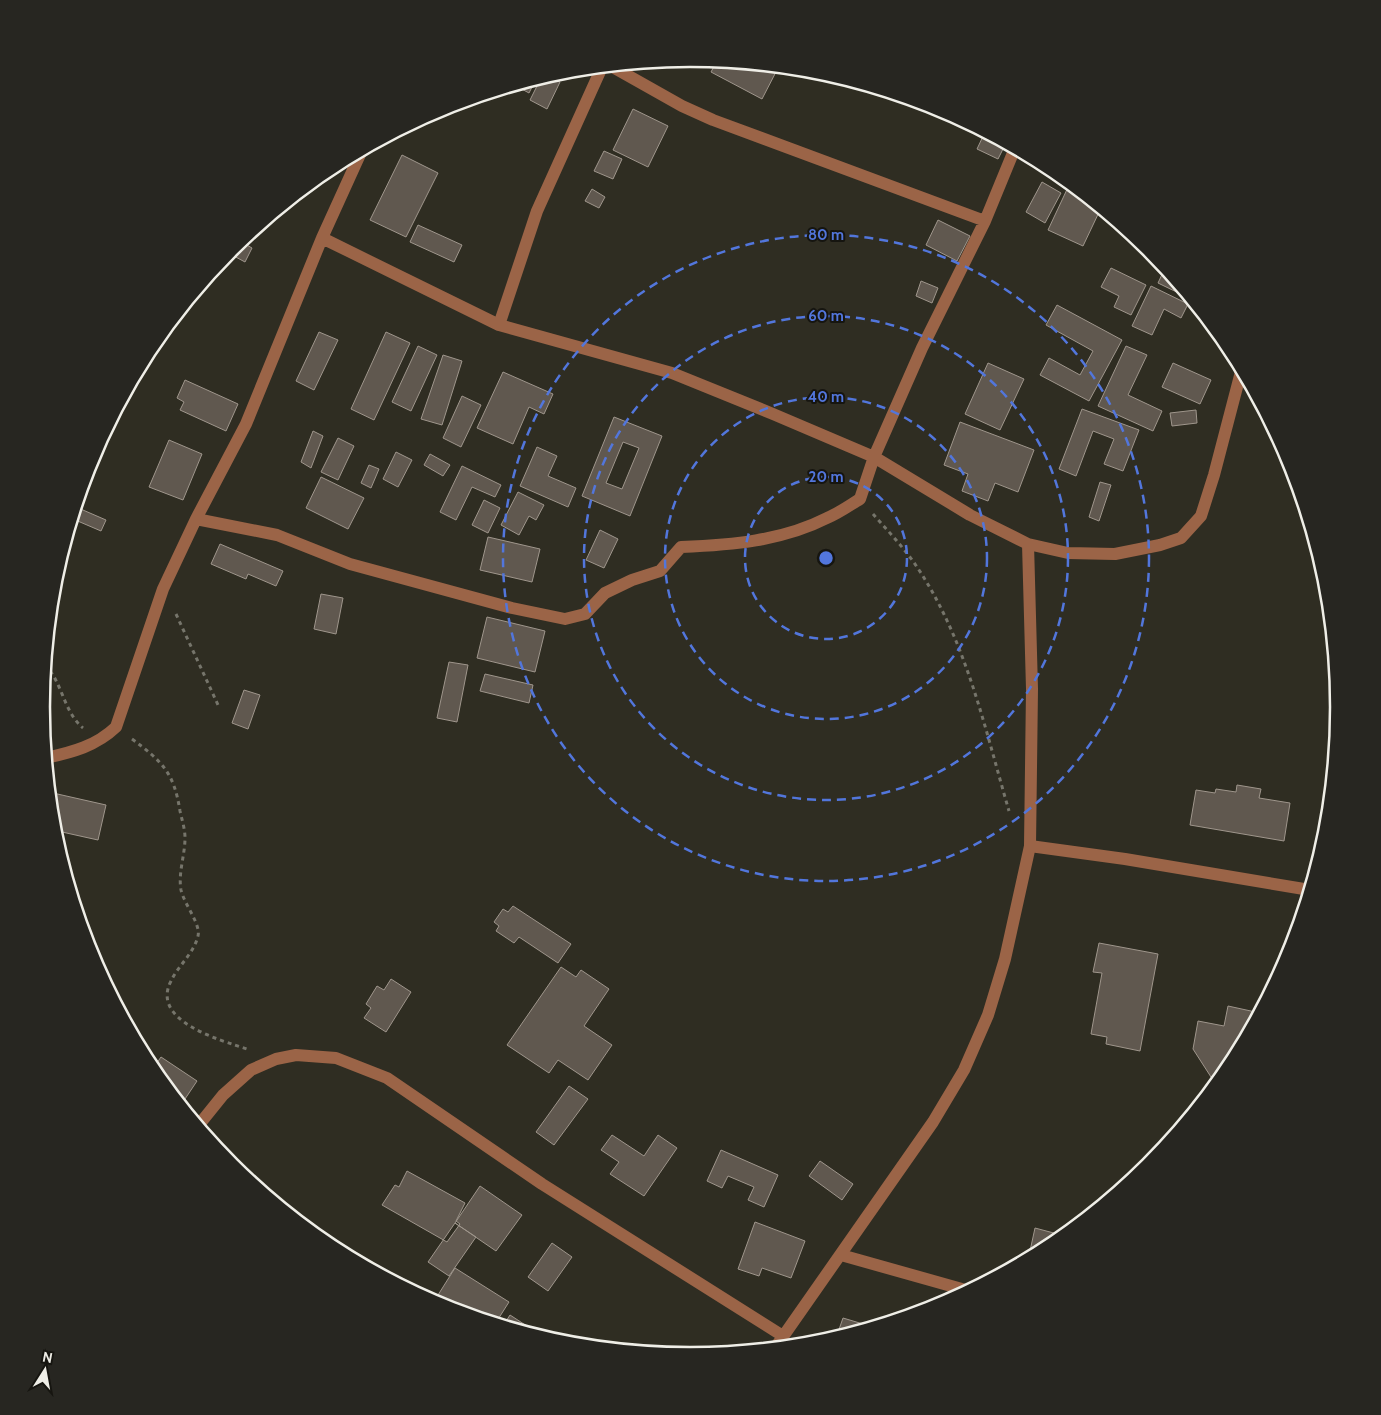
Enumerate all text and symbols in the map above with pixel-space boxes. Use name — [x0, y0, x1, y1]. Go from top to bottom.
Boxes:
text: 80 m — [808, 226, 844, 244]
text: 60 m — [808, 307, 844, 325]
text: 40 m — [808, 388, 844, 406]
text: 20 m — [809, 468, 843, 486]
centre of rings — [817, 549, 835, 567]
north arrow — [20, 1345, 70, 1395]
text: N — [41, 1347, 54, 1367]

